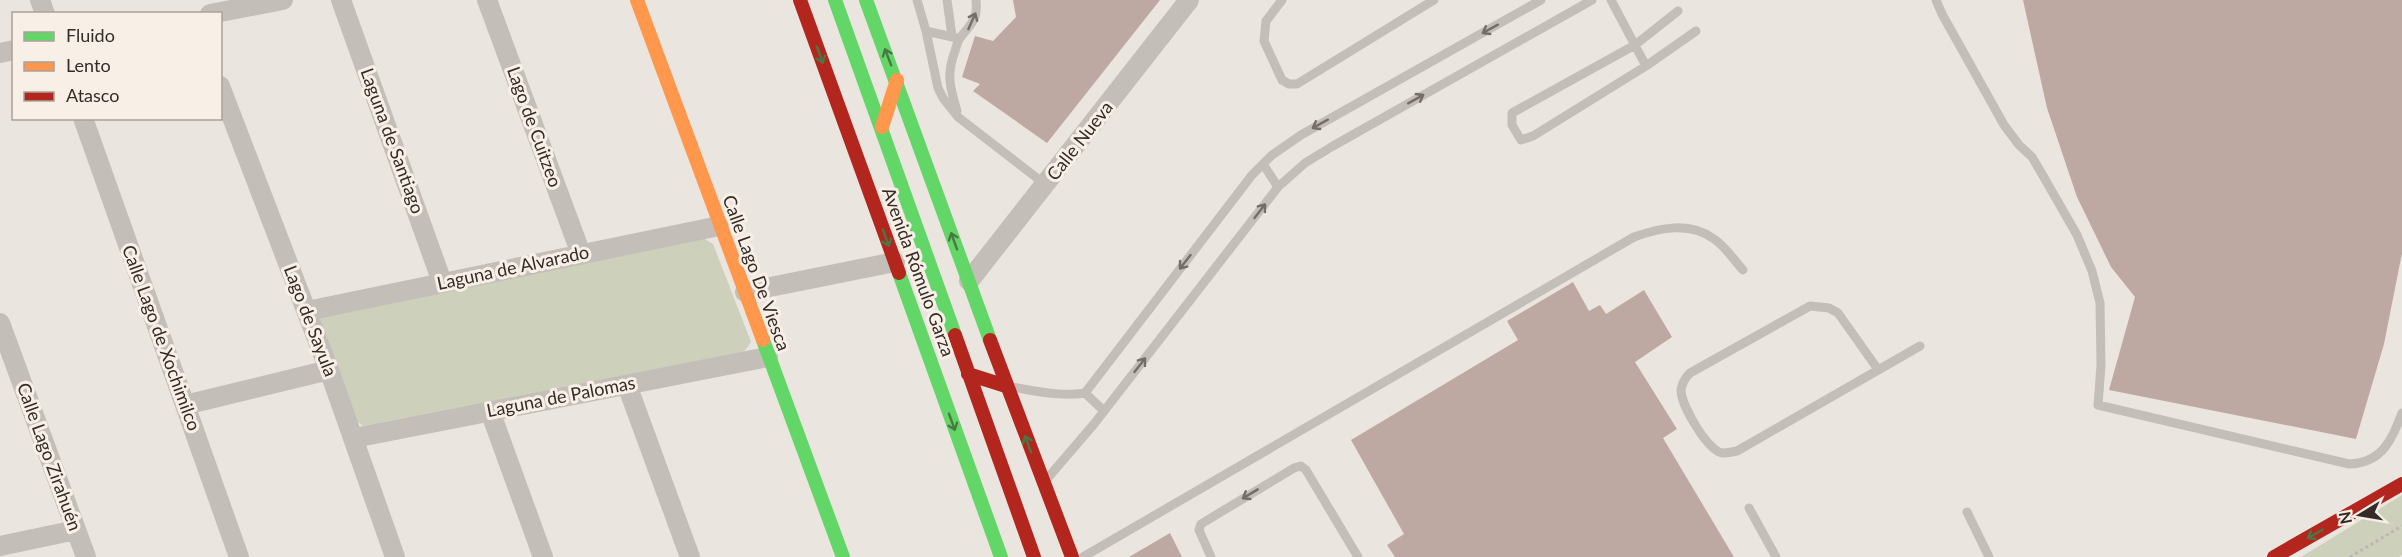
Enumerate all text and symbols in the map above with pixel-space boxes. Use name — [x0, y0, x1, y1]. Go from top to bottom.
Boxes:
legend — [12, 12, 222, 120]
one-way arrow — [967, 12, 978, 30]
text: Fluido — [66, 24, 115, 46]
one-way arrow — [1482, 24, 1500, 35]
one-way arrow — [815, 45, 826, 64]
one-way arrow — [882, 48, 893, 67]
text: Lento — [66, 54, 111, 76]
street label: Lago de Cuitzeo — [503, 63, 567, 190]
street label: Laguna de Santiago — [356, 65, 429, 216]
text: Atasco — [66, 84, 119, 106]
one-way arrow — [1407, 93, 1425, 104]
street label: Calle Nueva — [1041, 96, 1117, 184]
one-way arrow — [1312, 119, 1330, 130]
street label: Avenida Rómulo Garza — [878, 184, 960, 359]
street label: Calle Lago De Viesca — [719, 192, 795, 354]
one-way arrow — [1253, 203, 1266, 219]
one-way arrow — [882, 228, 893, 247]
one-way arrow — [948, 232, 959, 251]
street label: Laguna de Alvarado — [435, 240, 591, 294]
street label: Calle Lago de Xochimilco — [118, 242, 206, 434]
one-way arrow — [1179, 254, 1192, 270]
street label: Lago de Sayula — [280, 262, 342, 379]
one-way arrow — [1133, 357, 1146, 373]
street label: Laguna de Palomas — [485, 371, 637, 421]
street label: Calle Lago Zirahuén — [13, 380, 87, 534]
one-way arrow — [948, 412, 959, 431]
one-way arrow — [1021, 435, 1032, 454]
north arrow — [2330, 485, 2390, 545]
one-way arrow — [1242, 489, 1259, 501]
text: N — [2334, 510, 2355, 526]
one-way arrow — [2307, 528, 2324, 540]

